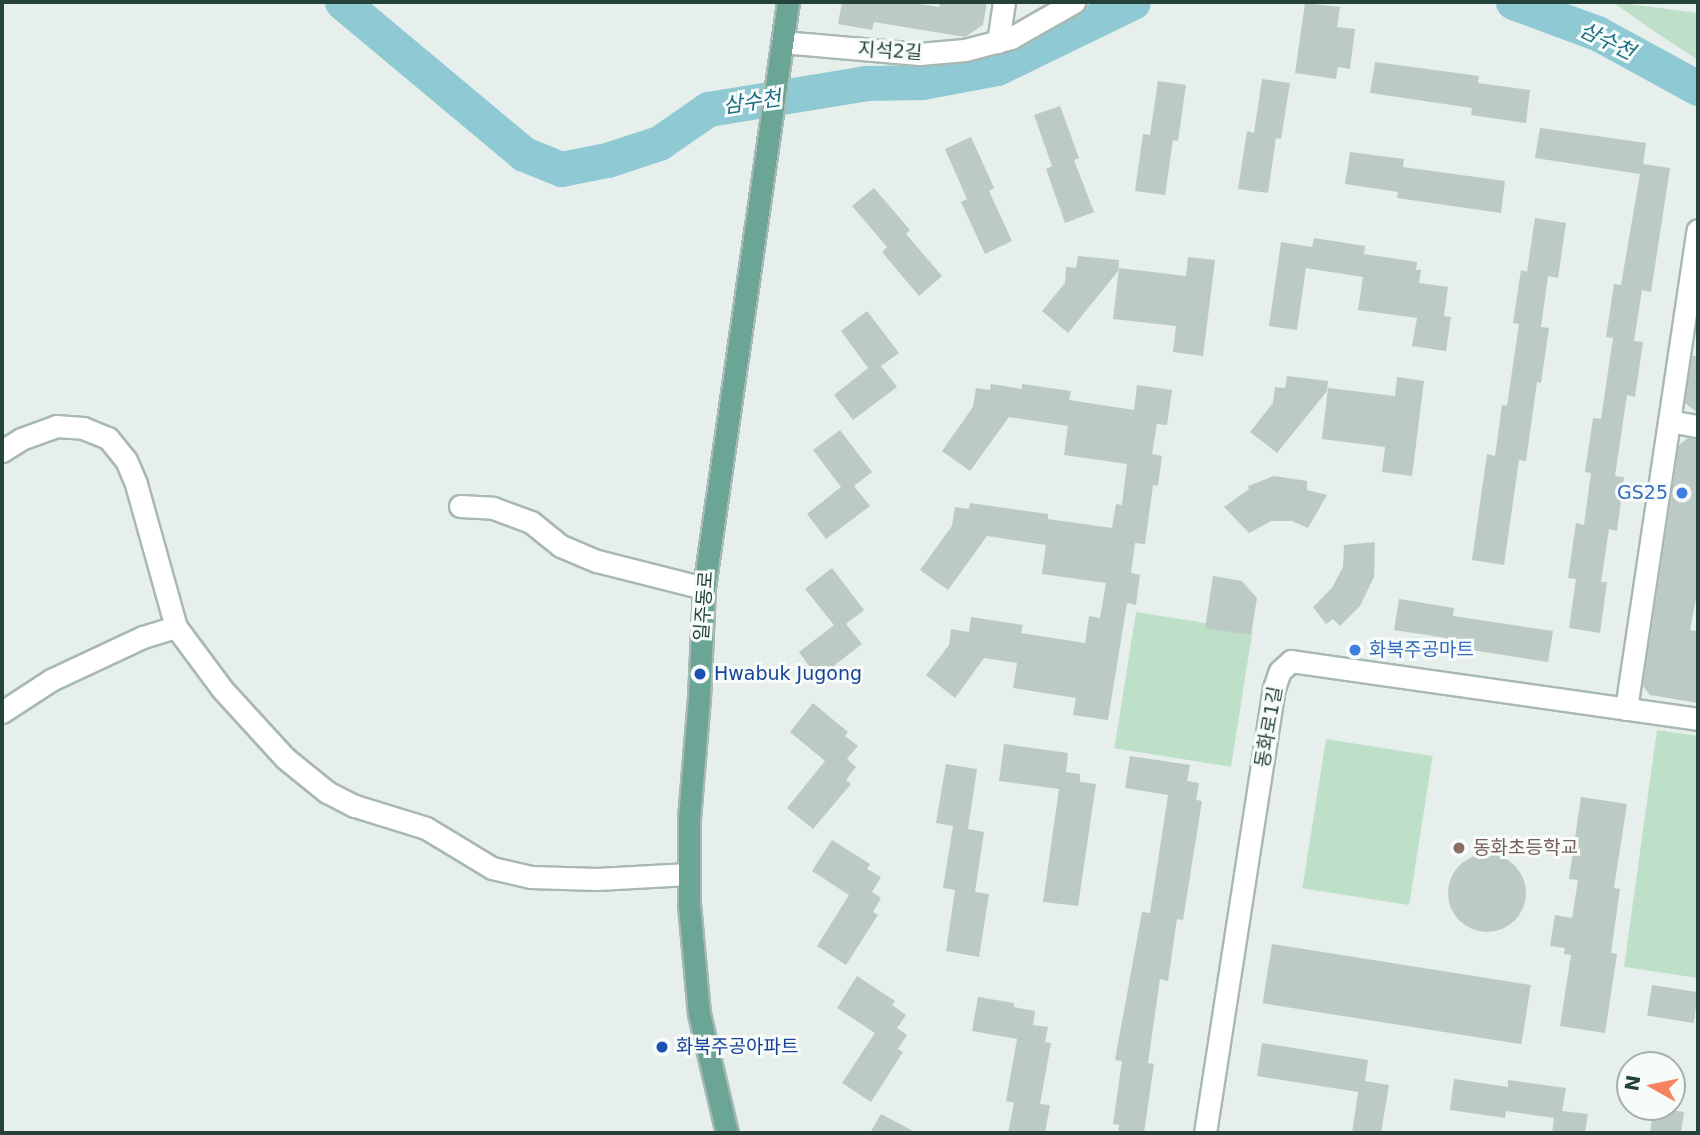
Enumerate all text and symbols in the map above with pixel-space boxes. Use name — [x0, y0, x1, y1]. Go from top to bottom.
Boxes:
water label: 삼수천 — [1575, 17, 1639, 65]
street label: 지석2길 — [857, 37, 923, 65]
water label: 삼수천 — [722, 85, 782, 119]
place label: GS25 — [1617, 482, 1668, 504]
marker: GS25 — [1674, 485, 1690, 501]
street label: 일주동로 — [690, 570, 718, 642]
place label: 화북주공마트 — [1369, 639, 1474, 661]
marker: 화북주공마트 — [1347, 642, 1363, 658]
place label: Hwabuk Jugong — [714, 663, 862, 685]
marker: Hwabuk Jugong — [692, 666, 708, 682]
street label: 동화로1길 — [1251, 685, 1287, 769]
place label: 동화초등학교 — [1473, 837, 1578, 859]
marker: 동화초등학교 — [1451, 840, 1467, 856]
place label: 화북주공아파트 — [676, 1036, 798, 1058]
marker: 화북주공아파트 — [654, 1039, 670, 1055]
north arrow — [1616, 1051, 1686, 1121]
text: N — [1620, 1073, 1644, 1093]

